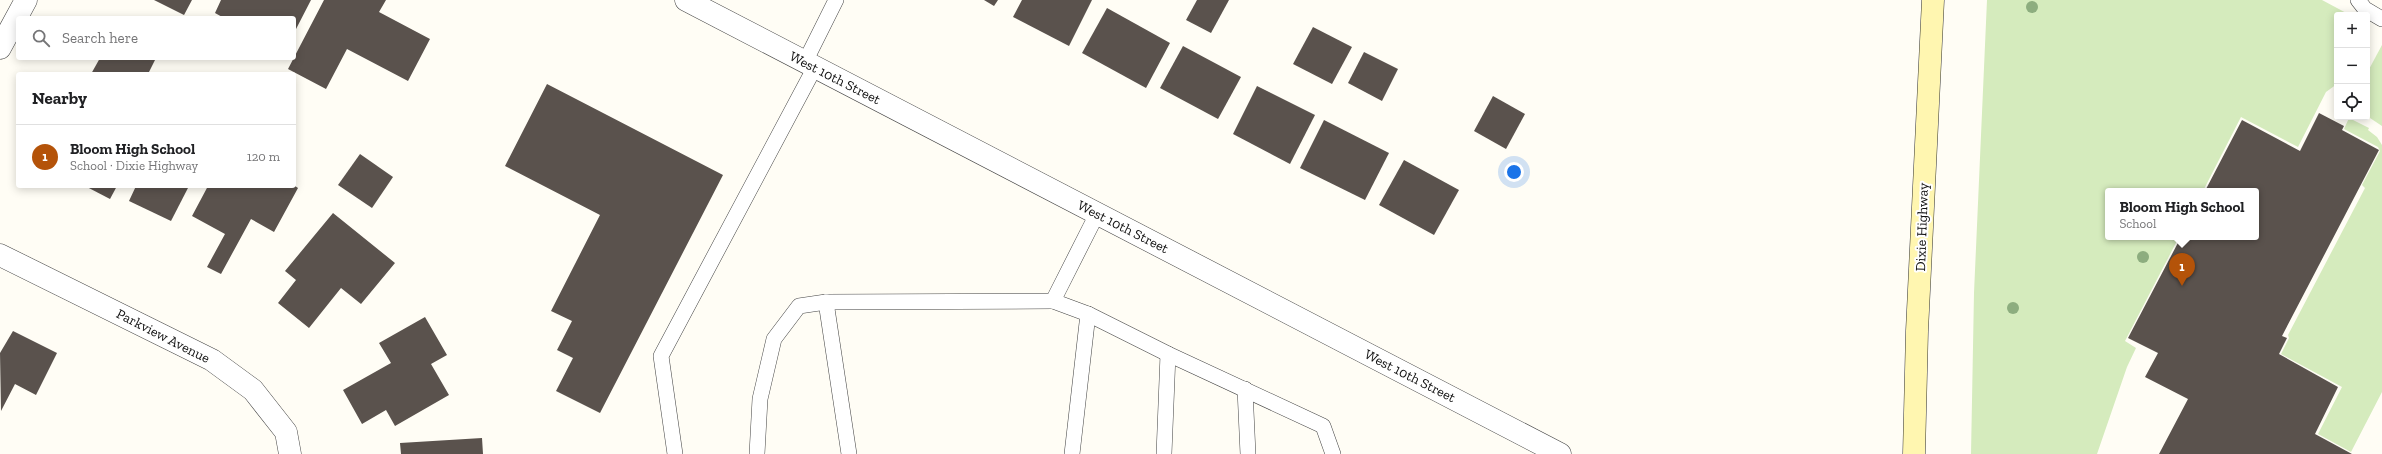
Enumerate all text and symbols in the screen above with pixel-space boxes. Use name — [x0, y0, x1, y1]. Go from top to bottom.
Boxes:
map controls — [2334, 12, 2370, 120]
button: + — [2334, 12, 2370, 48]
search box — [16, 16, 296, 60]
icon: search — [30, 27, 52, 49]
text: Search here — [62, 29, 138, 47]
street label: West 10th Street — [787, 48, 884, 109]
button: − — [2334, 48, 2370, 84]
button: locate — [2334, 84, 2370, 120]
text: Nearby — [32, 88, 87, 108]
text: Bloom High School — [70, 140, 195, 158]
text: 1 — [42, 149, 48, 164]
text: 120 m — [247, 149, 280, 164]
text: School · Dixie Highway — [70, 158, 198, 173]
your location — [1504, 162, 1524, 182]
street label: Dixie Highway — [1912, 182, 1932, 272]
popup — [2105, 188, 2259, 240]
street label: West 10th Street — [1075, 197, 1172, 258]
text: Bloom High School — [2119, 198, 2245, 216]
text: School — [2119, 216, 2156, 231]
pin: 1 — [2169, 253, 2195, 286]
street label: Parkview Avenue — [113, 305, 213, 367]
street label: West 10th Street — [1362, 346, 1459, 407]

